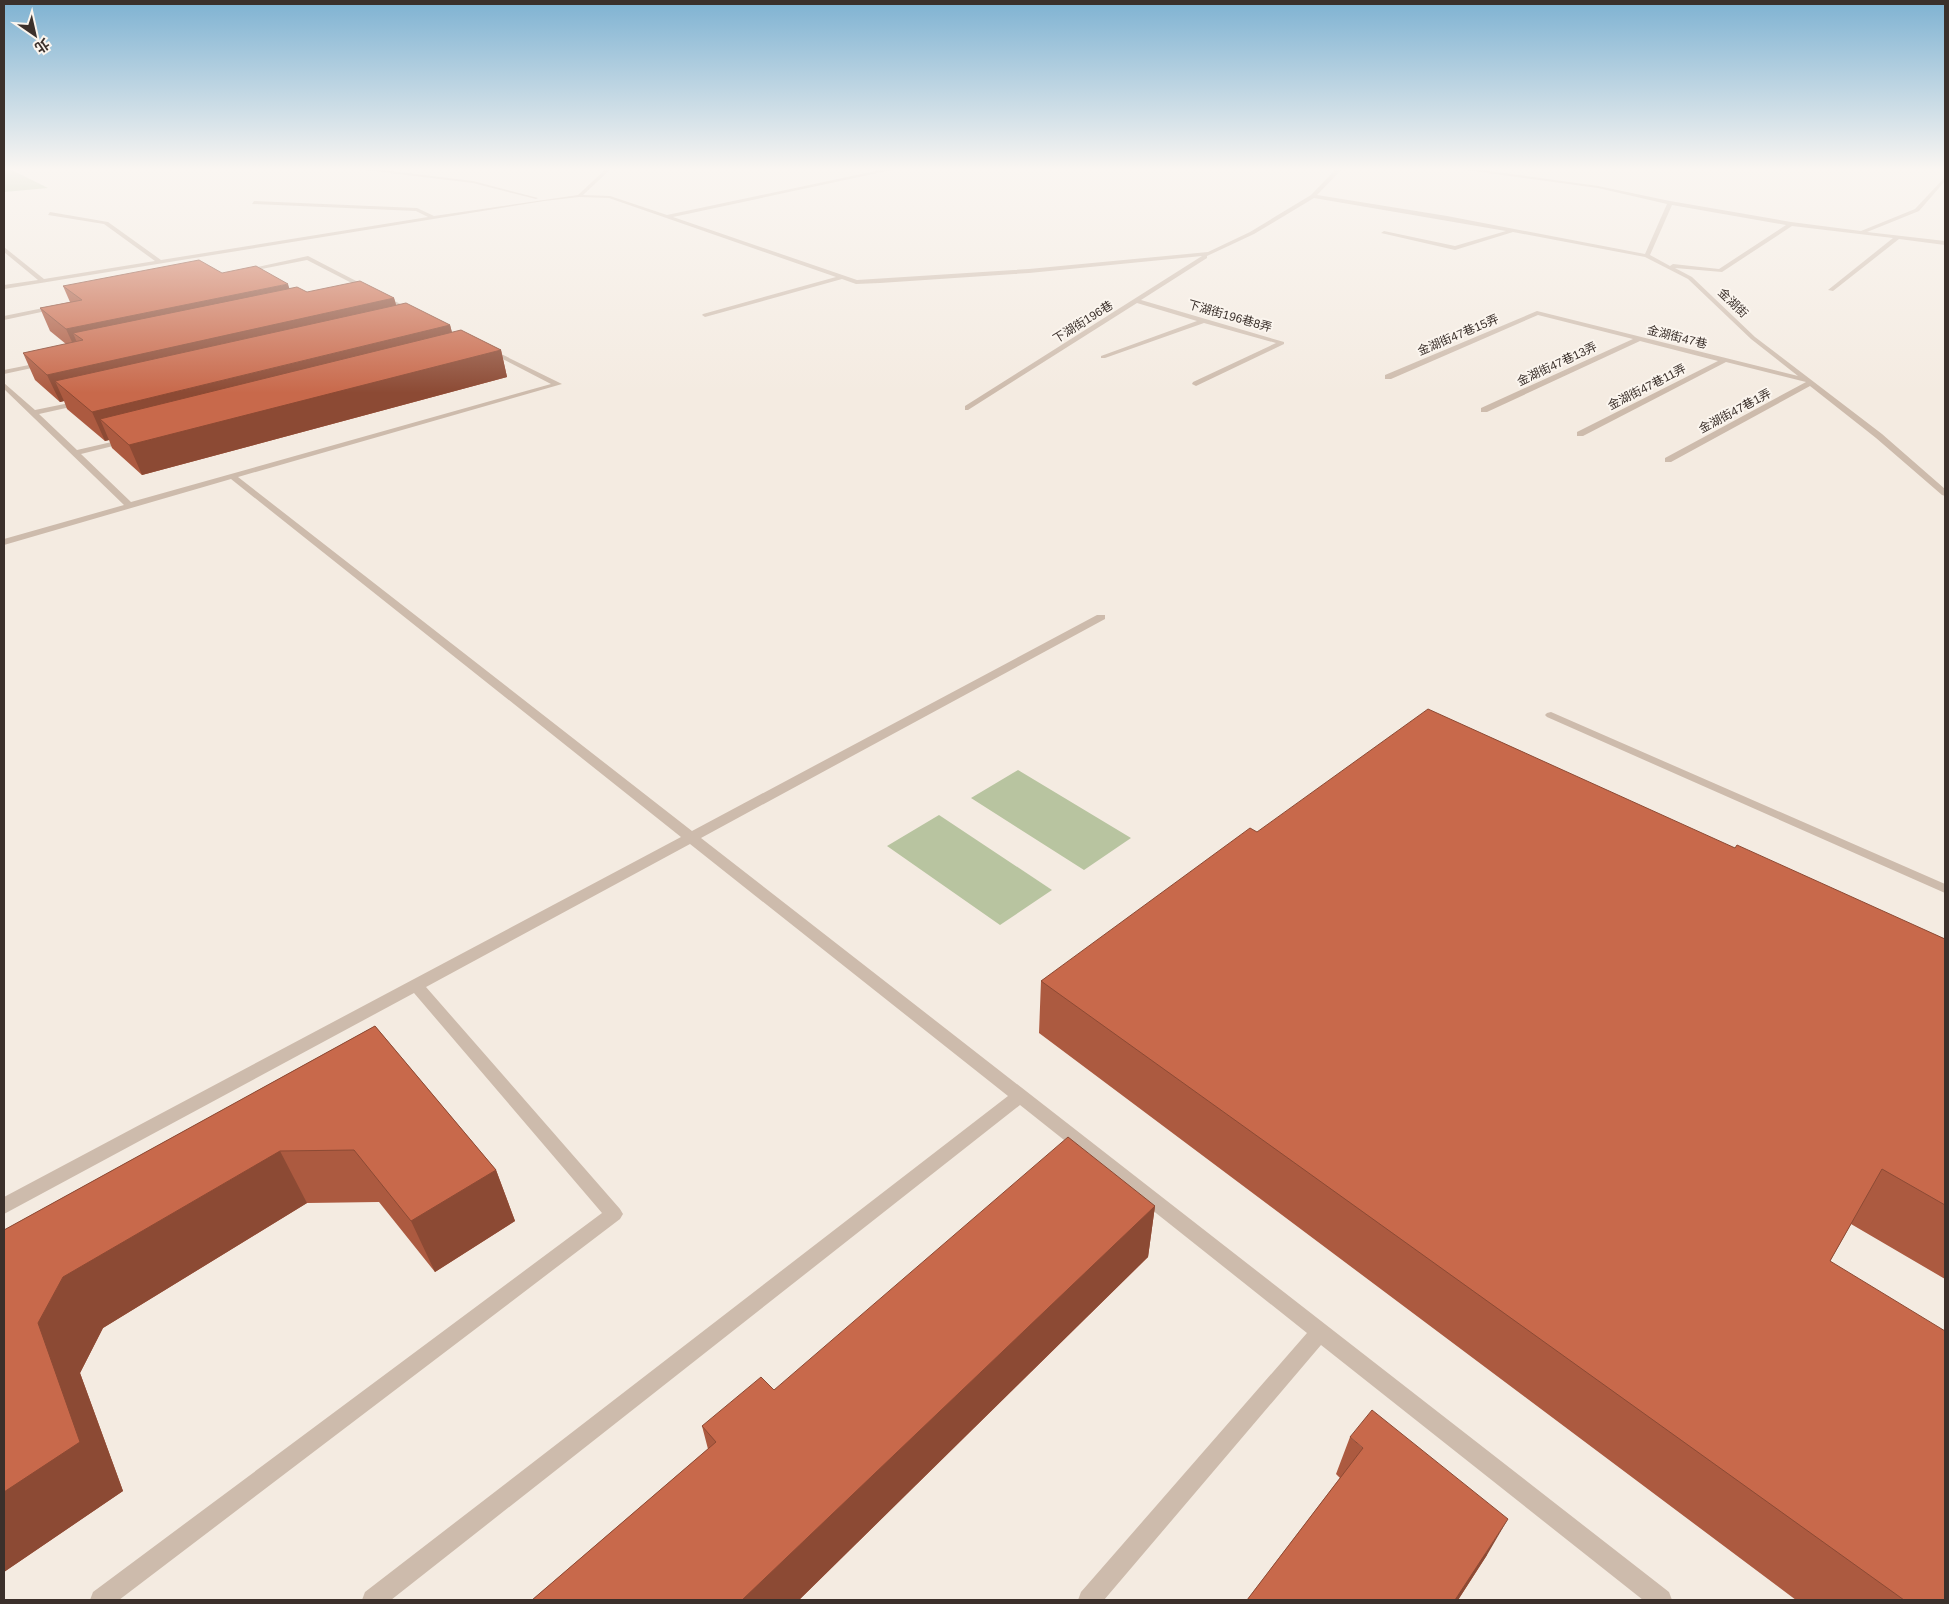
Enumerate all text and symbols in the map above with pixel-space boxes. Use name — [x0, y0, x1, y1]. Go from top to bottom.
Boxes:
north arrow — [10, 10, 60, 60]
text: 北 — [32, 35, 53, 56]
street label: 金湖街 — [1715, 285, 1751, 321]
street label: 下湖街196巷8弄 — [1186, 297, 1274, 335]
street label: 下湖街196巷 — [1050, 298, 1116, 346]
street label: 金湖街47巷15弄 — [1415, 312, 1501, 358]
street label: 金湖街47巷 — [1646, 323, 1708, 351]
street label: 金湖街47巷13弄 — [1515, 339, 1599, 389]
street label: 金湖街47巷11弄 — [1606, 361, 1688, 413]
street label: 金湖街47巷1弄 — [1696, 386, 1774, 436]

